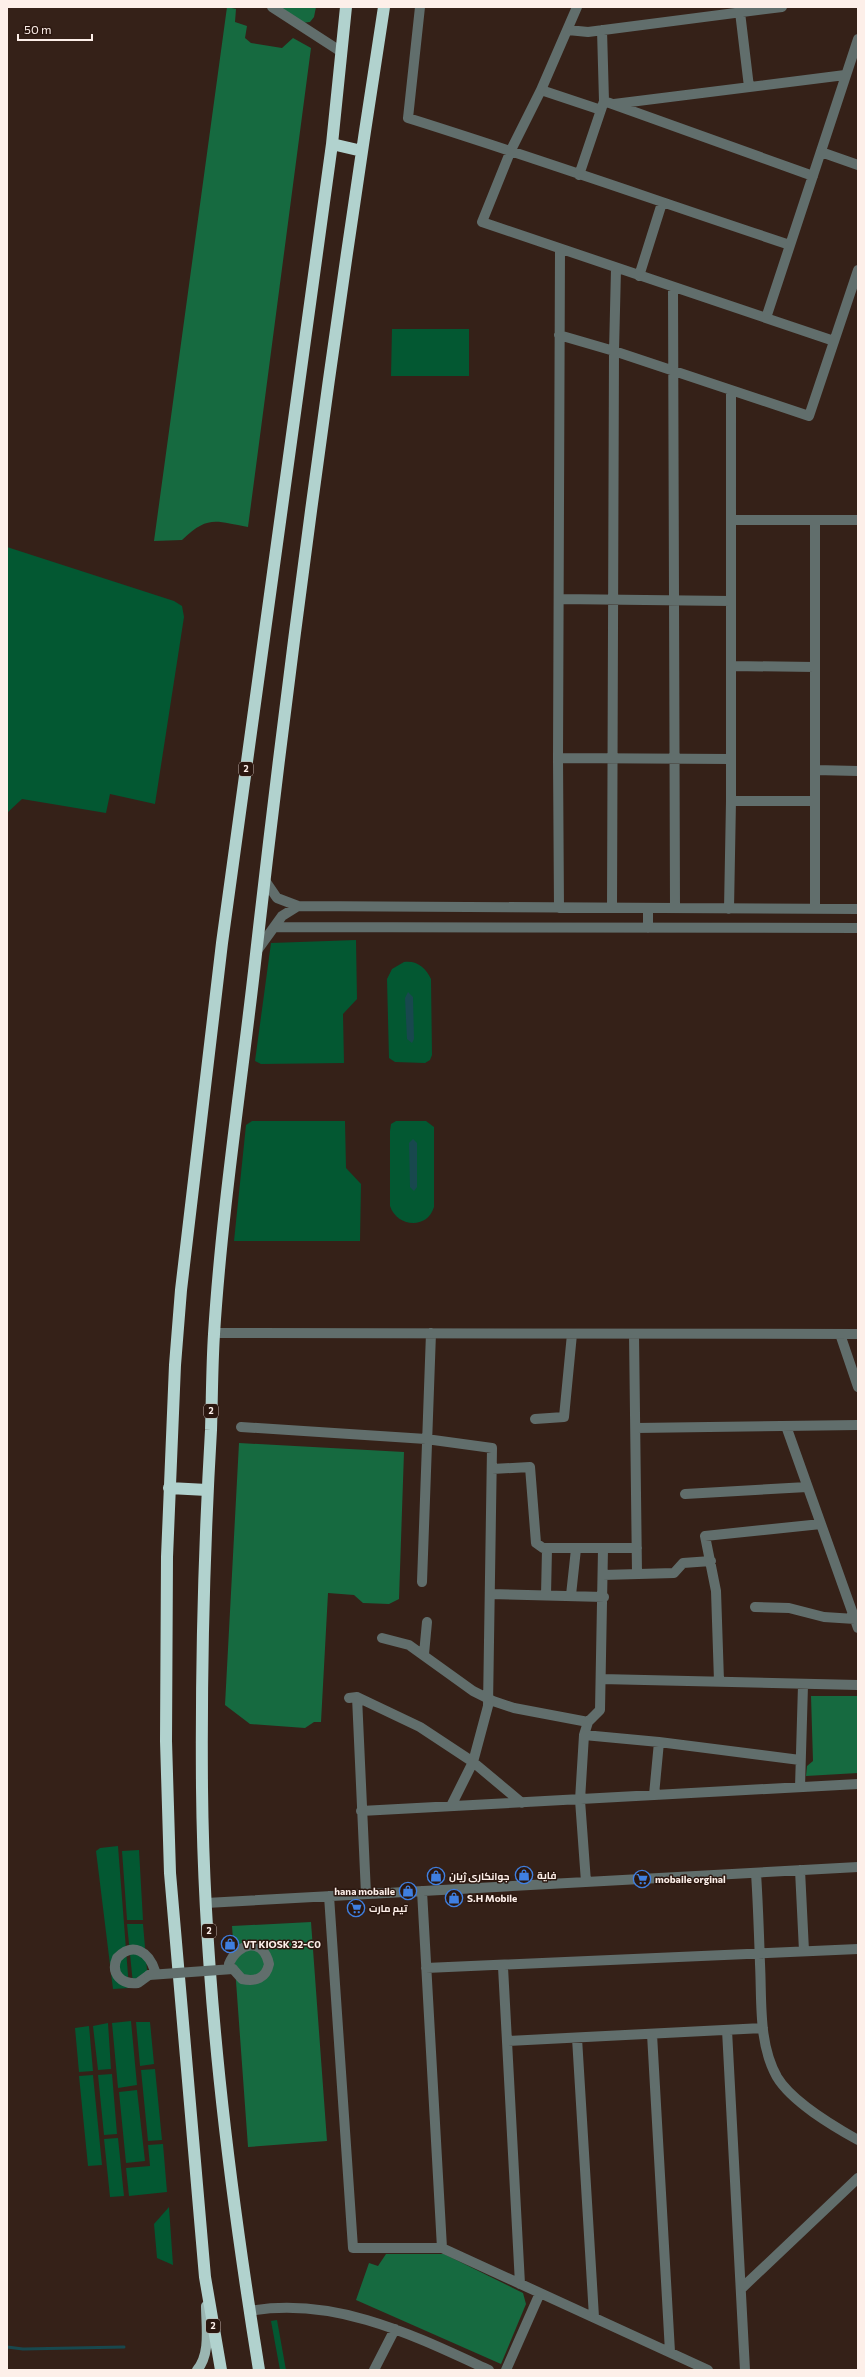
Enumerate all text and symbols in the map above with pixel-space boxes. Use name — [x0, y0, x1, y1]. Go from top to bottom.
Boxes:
scale bar — [18, 16, 92, 42]
text: 50 m — [24, 22, 52, 36]
road number: 2 — [239, 762, 253, 776]
road number: 2 — [204, 1404, 218, 1418]
shop icon: فایة — [514, 1865, 534, 1885]
shop icon: جوانکاری ژیان — [426, 1866, 446, 1886]
place label: فایة — [537, 1869, 557, 1882]
supermarket icon: mobaile orginal — [632, 1869, 652, 1889]
place label: جوانکاری ژیان — [449, 1870, 510, 1883]
place label: mobaile orginal — [655, 1873, 726, 1885]
shop icon: hana mobaile — [398, 1881, 418, 1901]
place label: hana mobaile — [334, 1885, 395, 1897]
shop icon: S.H Mobile — [444, 1888, 464, 1908]
place label: S.H Mobile — [467, 1892, 517, 1904]
supermarket icon: تیم مارت — [346, 1898, 366, 1918]
place label: تیم مارت — [369, 1902, 408, 1916]
road number: 2 — [202, 1924, 216, 1938]
shop icon: VT KIOSK 32-C0 — [220, 1934, 240, 1954]
place label: VT KIOSK 32-C0 — [243, 1938, 321, 1950]
road number: 2 — [206, 2319, 220, 2333]

